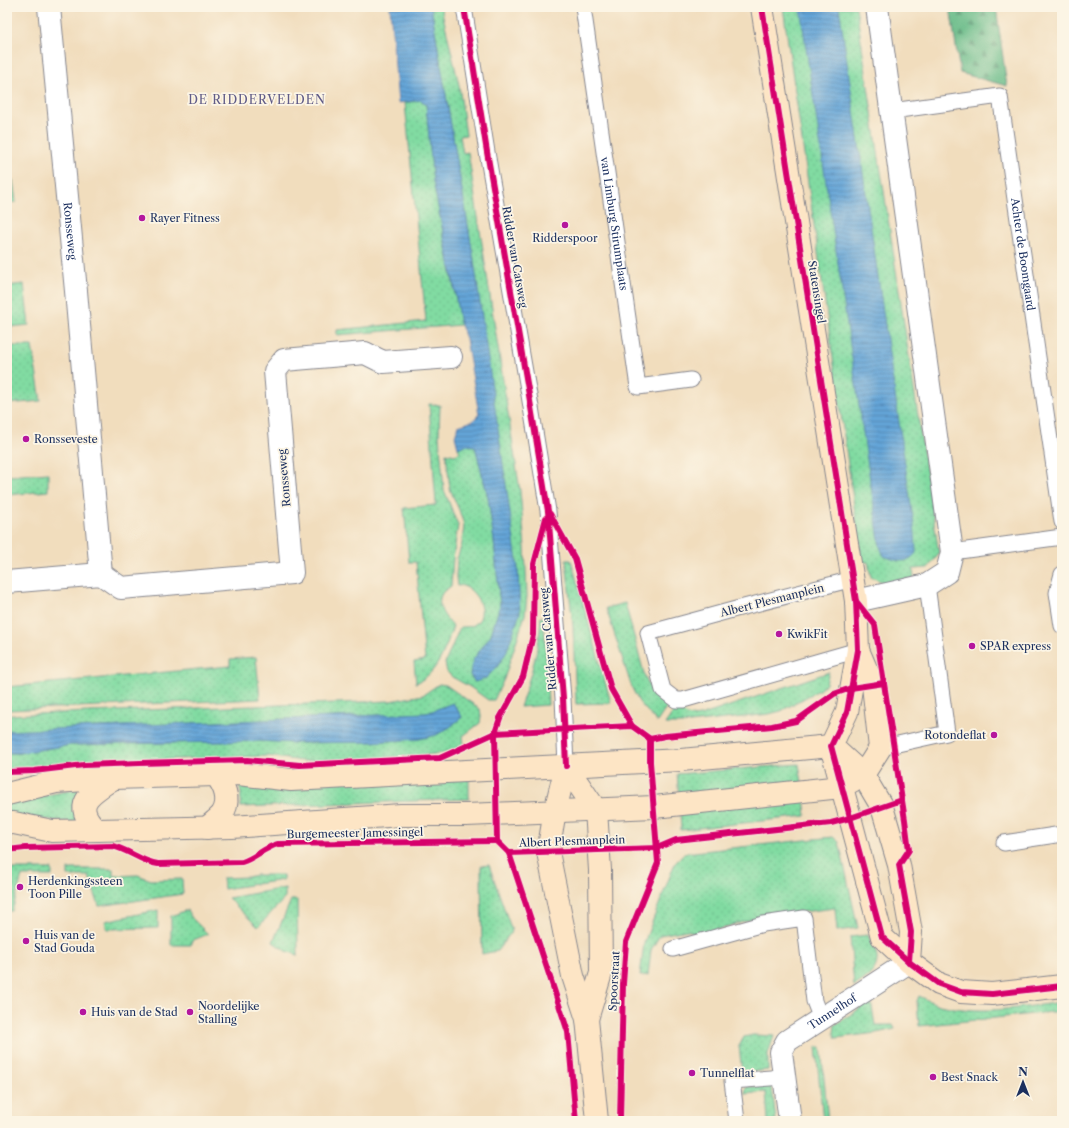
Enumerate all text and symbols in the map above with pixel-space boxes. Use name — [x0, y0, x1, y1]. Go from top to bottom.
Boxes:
district label: DE RIDDERVELDEN — [188, 92, 326, 107]
street label: van Limburg Stirumplaats — [598, 155, 631, 292]
street label: Achter de Boomgaard — [1008, 196, 1038, 312]
street label: Ronsseweg — [61, 201, 80, 261]
street label: Ridder van Catsweg — [499, 205, 531, 309]
place label: Rayer Fitness — [150, 211, 220, 225]
marker: Rayer Fitness — [137, 213, 147, 223]
marker: Ridderspoor — [560, 220, 570, 230]
place label: Ridderspoor — [532, 231, 598, 245]
street label: Statensingel — [805, 260, 829, 325]
place label: Ronsseveste — [34, 432, 98, 446]
marker: Ronsseveste — [21, 434, 31, 444]
street label: Ronsseweg — [274, 448, 293, 507]
street label: Albert Plesmanplein — [718, 580, 825, 620]
street label: Ridder van Catsweg — [537, 587, 559, 691]
place label: KwikFit — [787, 627, 828, 641]
marker: KwikFit — [774, 629, 784, 639]
place label: SPAR express — [980, 639, 1051, 653]
marker: SPAR express — [967, 641, 977, 651]
place label: Rotondeflat — [924, 728, 986, 742]
marker: Rotondeflat — [989, 730, 999, 740]
street label: Burgemeester Jamessingel — [287, 825, 424, 841]
street label: Albert Plesmanplein — [518, 832, 626, 850]
place label: Herdenkingssteen Toon Pille — [28, 874, 123, 901]
marker: Herdenkingssteen Toon Pille — [15, 882, 25, 892]
place label: Huis van de Stad Gouda — [34, 928, 95, 955]
marker: Huis van de Stad Gouda — [21, 936, 31, 946]
street label: Spoorstraat — [605, 951, 623, 1011]
street label: Tunnelhof — [805, 990, 861, 1033]
place label: Noordelijke Stalling — [198, 999, 259, 1026]
place label: Huis van de Stad — [91, 1005, 178, 1019]
marker: Huis van de Stad — [78, 1007, 88, 1017]
marker: Noordelijke Stalling — [185, 1007, 195, 1017]
north arrow — [1003, 1062, 1043, 1102]
text: N — [1018, 1065, 1028, 1079]
place label: Tunnelflat — [700, 1066, 755, 1080]
marker: Tunnelflat — [687, 1068, 697, 1078]
place label: Best Snack — [941, 1070, 998, 1084]
marker: Best Snack — [928, 1072, 938, 1082]

